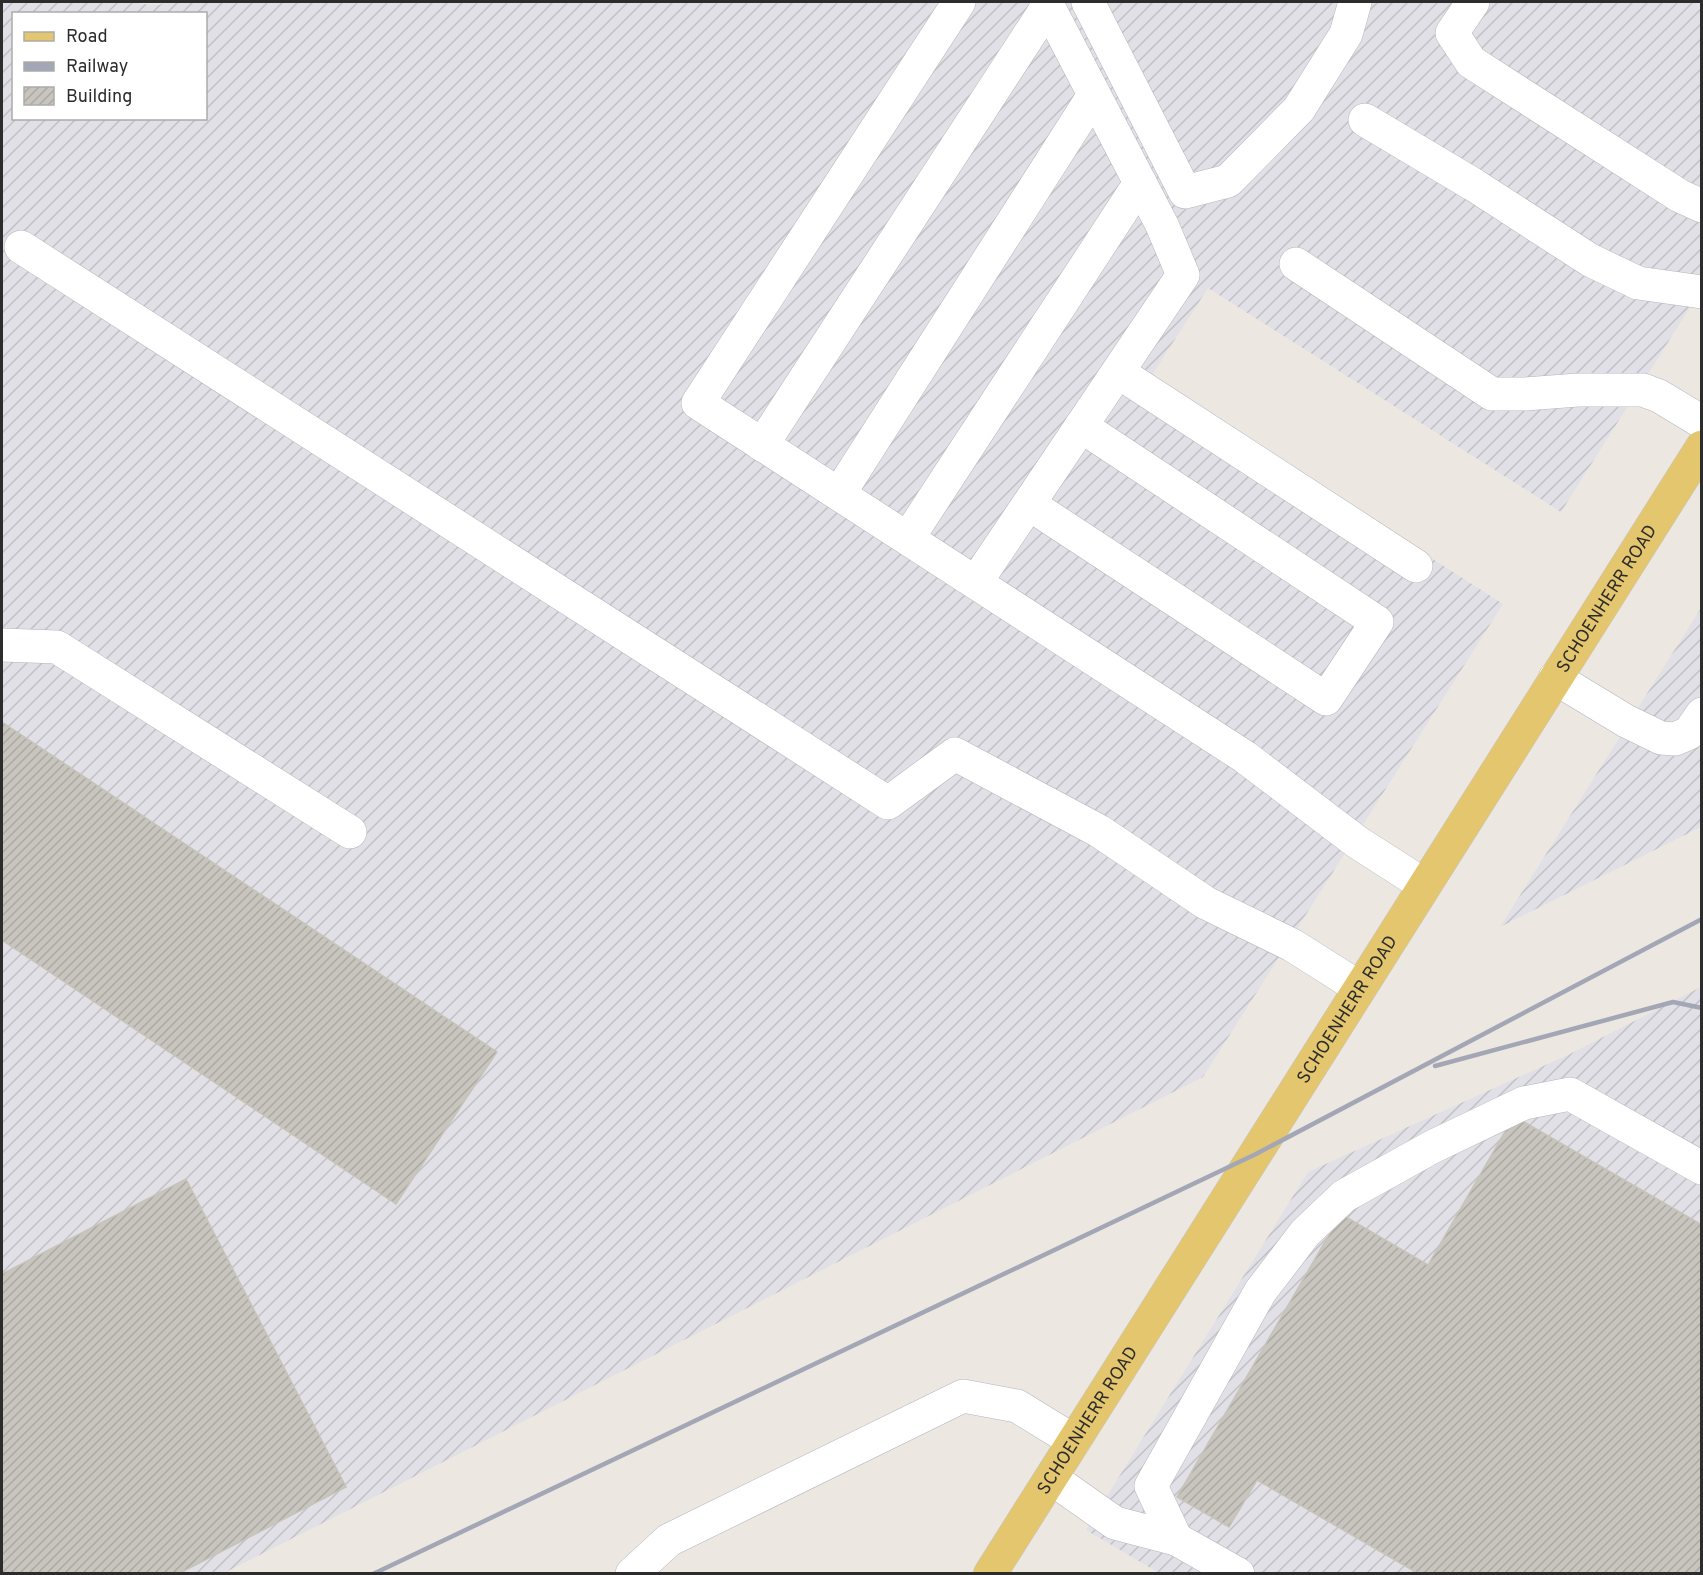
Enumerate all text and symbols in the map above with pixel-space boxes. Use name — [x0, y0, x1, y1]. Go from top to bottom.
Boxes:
legend — [12, 12, 207, 120]
text: Road — [66, 26, 108, 49]
text: Railway — [66, 56, 128, 79]
text: Building — [66, 86, 132, 109]
street label: SCHOENHERR ROAD — [1552, 521, 1663, 678]
street label: SCHOENHERR ROAD — [1293, 932, 1403, 1089]
street label: SCHOENHERR ROAD — [1033, 1342, 1144, 1499]

